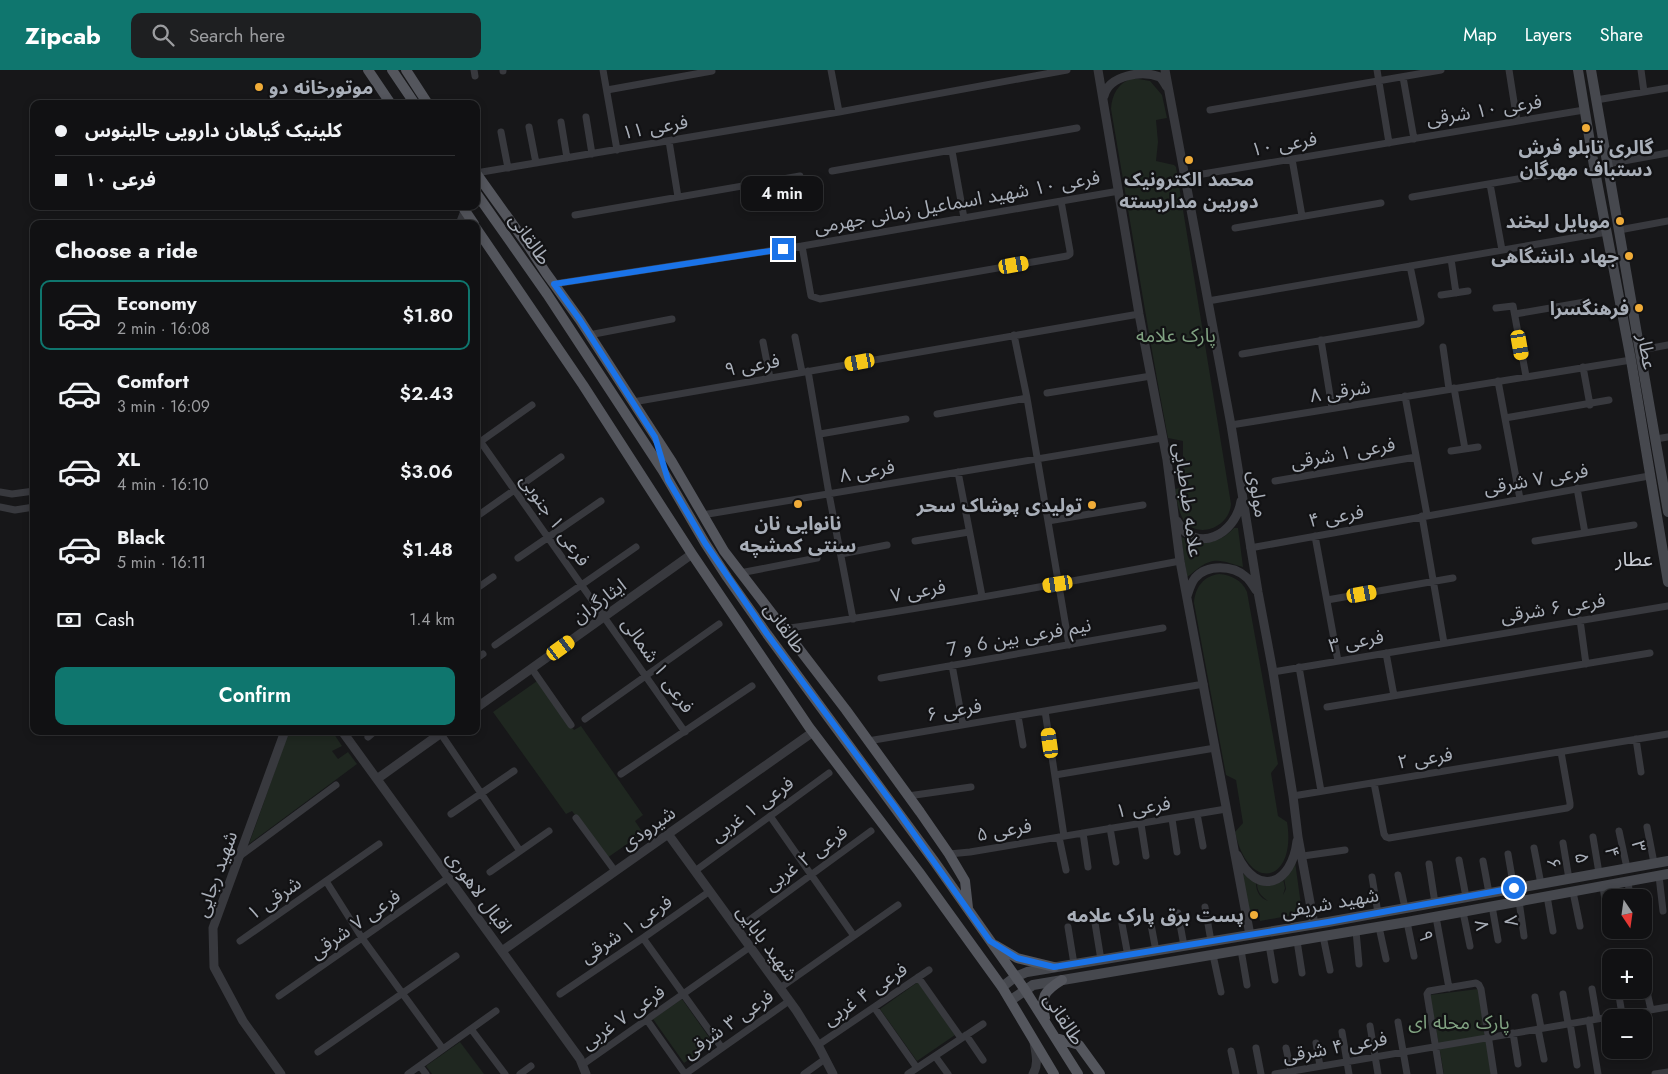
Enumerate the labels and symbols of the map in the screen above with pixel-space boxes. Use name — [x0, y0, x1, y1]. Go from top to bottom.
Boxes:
place label: موتورخانه دو — [269, 74, 373, 101]
marker: موتورخانه دو — [253, 81, 265, 93]
street label: فرعی ۱۰ شرقی — [1424, 88, 1544, 132]
street label: فرعی ۱۱ — [620, 108, 690, 146]
marker: گالری تابلو فرش دستباف مهرگان — [1580, 122, 1592, 134]
street label: فرعی ۱۰ — [1249, 125, 1319, 163]
place label: گالری تابلو فرش دستباف مهرگان — [1519, 134, 1654, 183]
marker: محمد الکترونیک دوربین مداربسته — [1183, 154, 1195, 166]
street label: فرعی ۱۰ شهید اسماعیل زمانی جهرمی — [812, 164, 1102, 240]
place label: محمد الکترونیک دوربین مداربسته — [1119, 166, 1259, 215]
callout: 4 min — [742, 176, 824, 212]
street label: طالقانی — [502, 208, 558, 270]
place label: موبایل لبخند — [1506, 208, 1610, 235]
marker: موبایل لبخند — [1614, 215, 1626, 227]
route end — [772, 238, 794, 260]
place label: جهاد دانشگاهی — [1491, 243, 1619, 270]
marker: جهاد دانشگاهی — [1623, 250, 1635, 262]
car — [997, 255, 1030, 275]
place label: فرهنگسرا — [1550, 295, 1629, 322]
marker: فرهنگسرا — [1633, 302, 1645, 314]
park label: پارک علامه — [1136, 322, 1216, 349]
car — [1510, 329, 1529, 361]
street label: عطار — [1630, 331, 1663, 372]
street label: فرعی ۹ — [722, 347, 782, 383]
car — [843, 352, 876, 372]
street label: ۸ شرقی — [1308, 373, 1372, 409]
street label: فرعی ۱ شرقی — [1289, 431, 1397, 475]
street label: علامه طباطبایی — [1167, 441, 1209, 559]
street label: فرعی ۸ — [837, 453, 897, 489]
street label: فرعی ۷ شرقی — [1482, 457, 1590, 501]
street label: فرعی ۱ جنوبی — [513, 468, 597, 572]
street label: مولوی — [1241, 469, 1275, 519]
place label: تولیدی پوشاک سحر — [916, 492, 1082, 519]
marker: نانوایی نان سنتی کمشچه — [792, 498, 804, 510]
street label: فرعی ۴ — [1306, 498, 1366, 534]
marker: تولیدی پوشاک سحر — [1086, 499, 1098, 511]
place label: نانوایی نان سنتی کمشچه — [740, 510, 856, 559]
district label: عطار — [1614, 545, 1653, 574]
street label: ایثارگران — [566, 572, 632, 630]
street label: فرعی ۷ — [888, 573, 948, 609]
car — [1042, 574, 1073, 594]
car — [1345, 584, 1378, 604]
street label: فرعی ۶ شرقی — [1499, 586, 1607, 630]
street label: طالقانی — [757, 597, 813, 659]
street label: نیم فرعی بین 6 و 7 — [945, 611, 1093, 664]
street label: فرعی ۱ شمالی — [615, 612, 701, 718]
street label: فرعی ۳ — [1326, 623, 1386, 659]
car — [544, 633, 577, 663]
street label: فرعی ۶ — [924, 692, 984, 728]
car — [1040, 727, 1059, 759]
street label: فرعی ۲ — [1395, 740, 1455, 776]
street label: فرعی ۱ غربی — [705, 770, 799, 848]
street label: فرعی ۱ — [1113, 789, 1173, 825]
street label: شیرودی — [615, 799, 681, 857]
street label: فرعی ۵ — [974, 812, 1034, 848]
street label: فرعی ۲ غربی — [759, 819, 853, 897]
street label: شهید رجایی — [188, 827, 244, 921]
street label: ۳ — [1625, 838, 1653, 854]
street label: ۴ — [1598, 844, 1626, 860]
street label: اقبال لاهوری — [440, 845, 518, 939]
street label: ۵ — [1568, 850, 1596, 866]
street label: ۶ — [1540, 855, 1568, 871]
street label: ۱ شرقی — [241, 869, 307, 927]
route start — [1503, 877, 1525, 899]
street label: شهید شریفی — [1279, 881, 1381, 925]
street label: فرعی ۷ شرقی — [304, 883, 406, 965]
street label: فرعی ۱ شرقی — [575, 888, 677, 970]
north arrow — [1602, 889, 1652, 939]
street label: شهید بابایی — [730, 899, 804, 987]
place label: پست برق پارک علامه — [1067, 902, 1244, 929]
marker: پست برق پارک علامه — [1248, 909, 1260, 921]
street label: ۷ — [1497, 914, 1525, 929]
street label: ۸ — [1468, 917, 1496, 933]
street label: ۹ — [1412, 928, 1440, 944]
street label: فرعی ۴ غربی — [817, 956, 913, 1032]
street label: فرعی ۷ غربی — [576, 978, 670, 1056]
street label: فرعی ۳ شرقی — [677, 983, 779, 1065]
street label: طالقانی — [1037, 988, 1091, 1051]
park label: پارک محله ای — [1408, 1009, 1510, 1036]
street label: فرعی ۴ شرقی — [1281, 1025, 1389, 1069]

